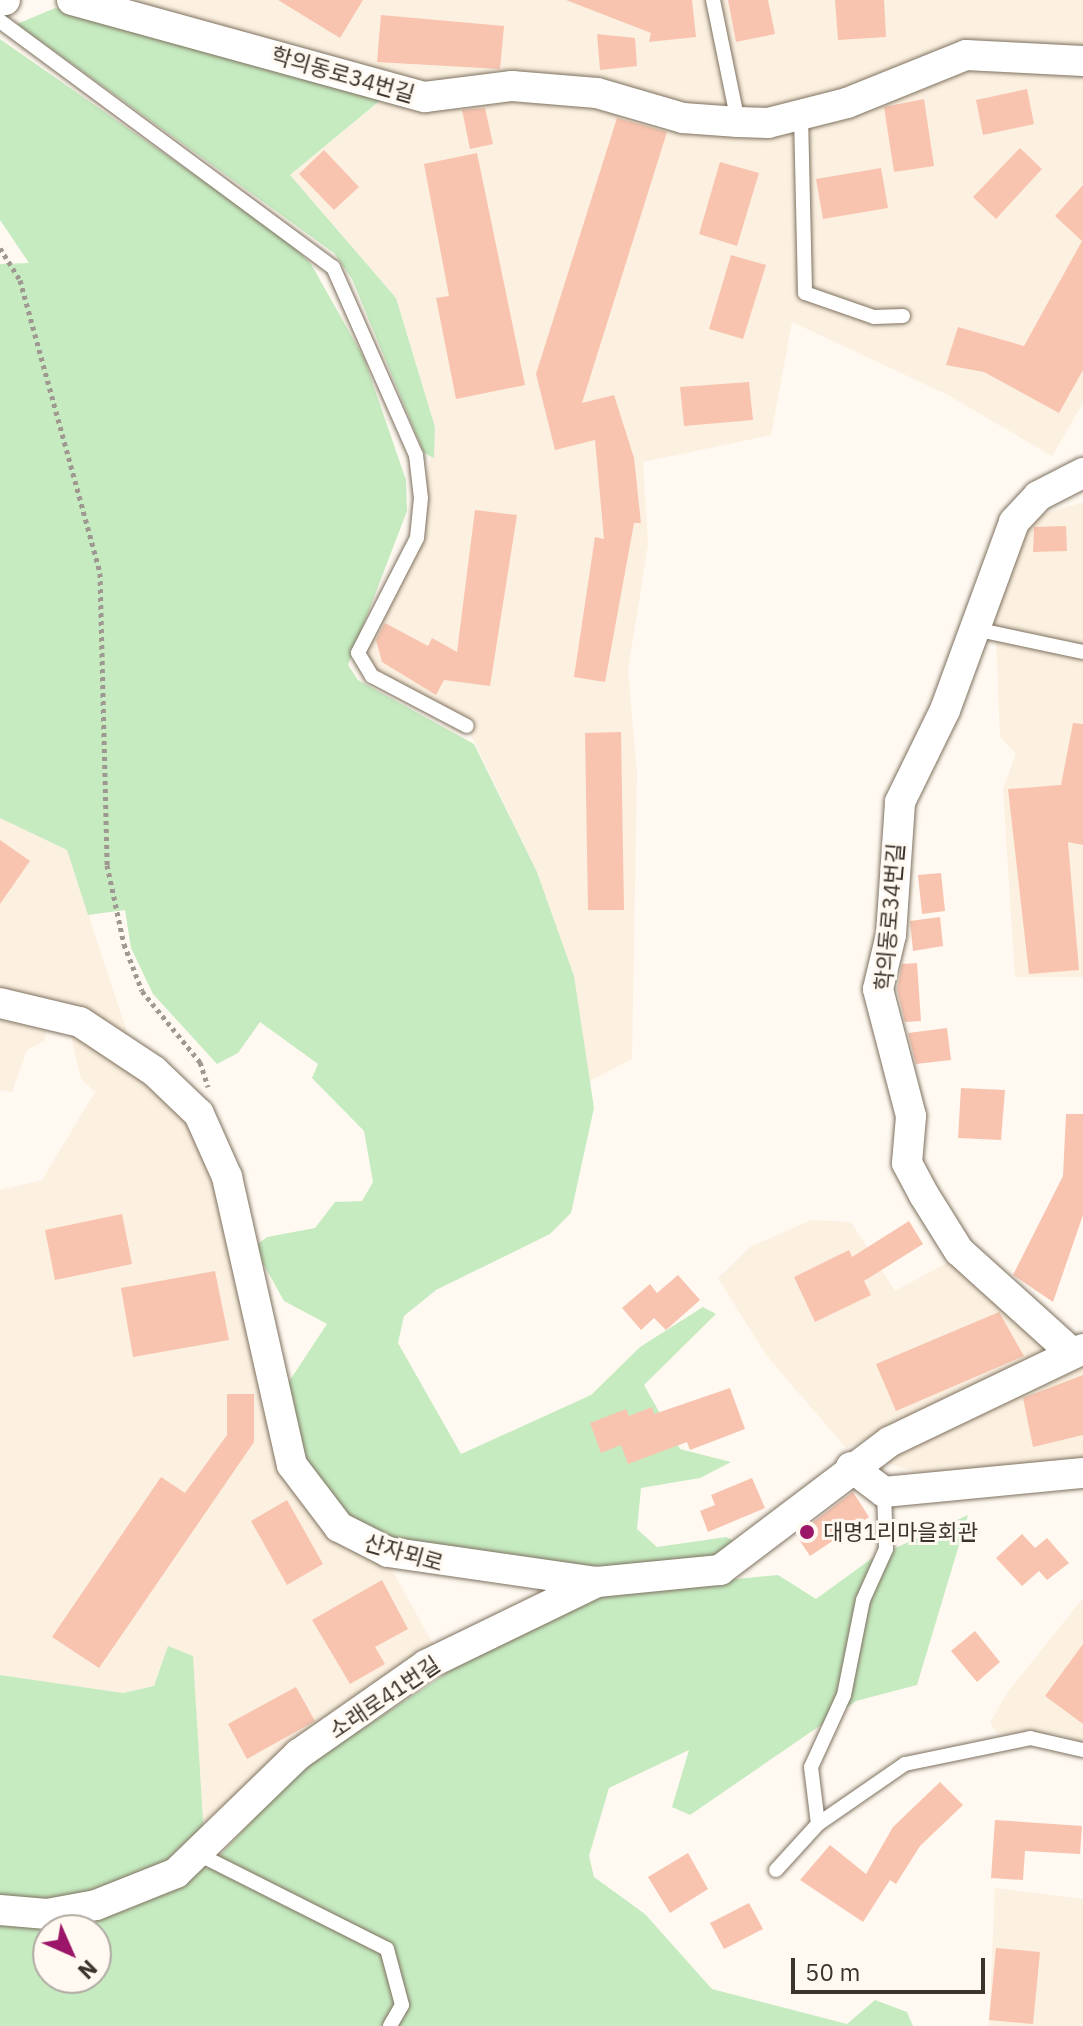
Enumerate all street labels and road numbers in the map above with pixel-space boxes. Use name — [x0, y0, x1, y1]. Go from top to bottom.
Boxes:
street label: 학의동로34번길 — [268, 41, 418, 107]
street label: 학의동로34번길 — [869, 842, 909, 992]
street label: 산자뫼로 — [361, 1528, 447, 1576]
street label: 소래로41번길 — [324, 1650, 444, 1744]

